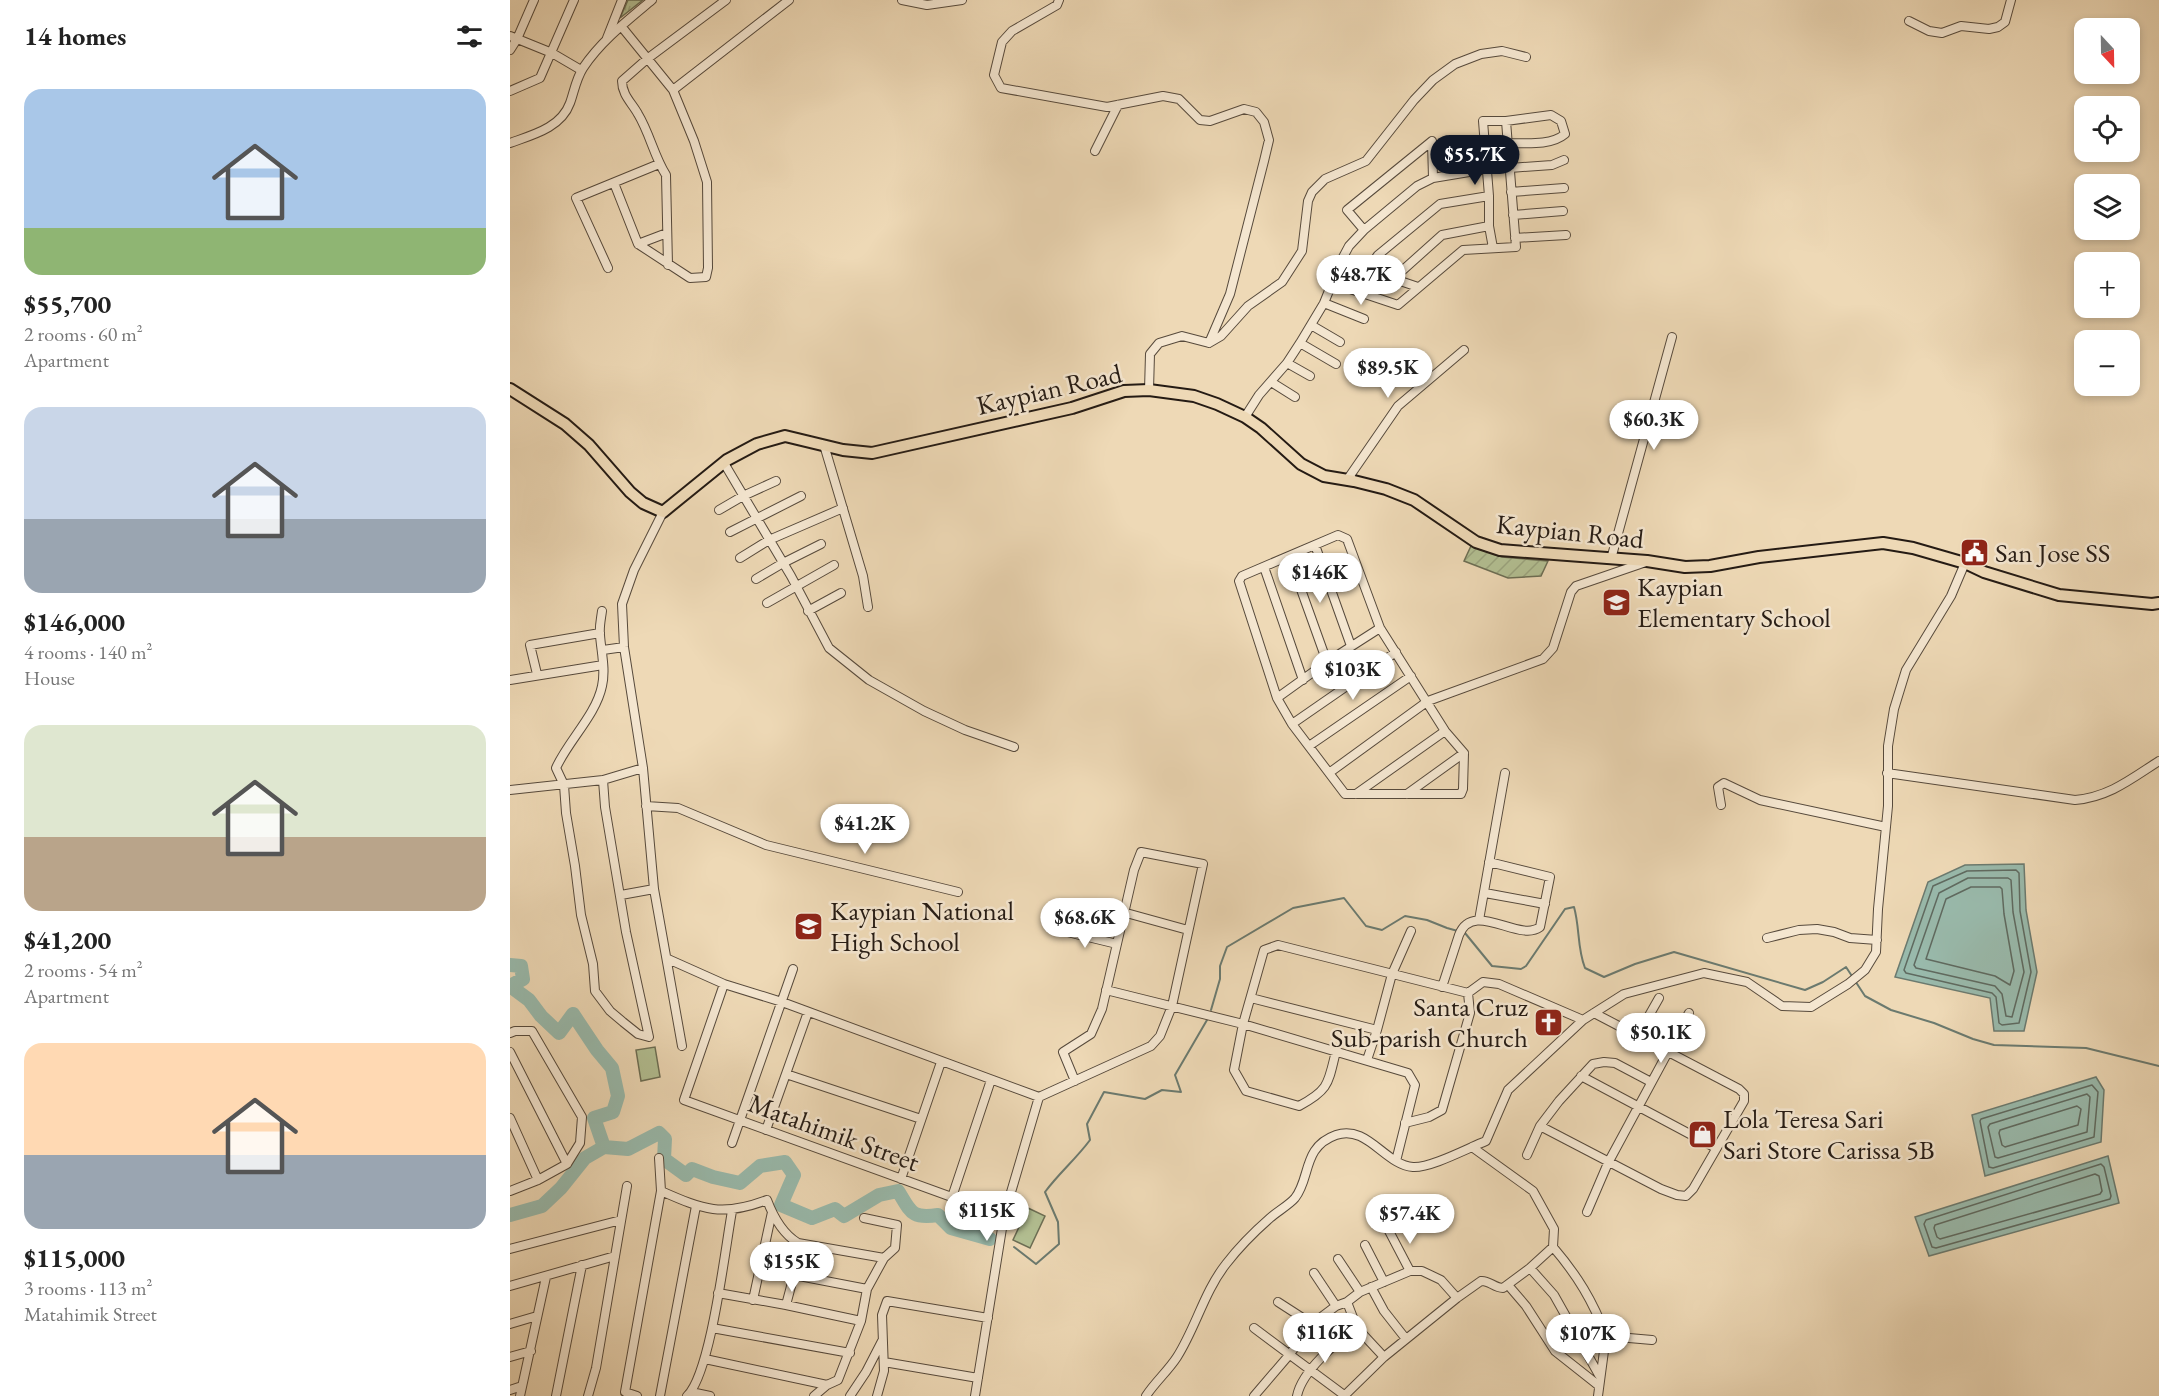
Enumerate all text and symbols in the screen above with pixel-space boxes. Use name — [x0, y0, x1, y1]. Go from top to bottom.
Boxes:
north arrow — [2074, 18, 2140, 84]
map controls — [2074, 18, 2140, 396]
text: 14 homes — [24, 19, 126, 53]
icon: filters — [453, 20, 486, 53]
button: locate — [2074, 96, 2140, 162]
icon: home — [201, 128, 309, 236]
pin: $55.7K — [1426, 135, 1524, 186]
text: $55.7K — [1444, 141, 1506, 167]
button: layers — [2074, 174, 2140, 240]
button: + — [2074, 252, 2140, 318]
pin: $48.7K — [1312, 255, 1410, 306]
text: $48.7K — [1330, 261, 1392, 287]
text: $55,700 — [24, 287, 111, 321]
text: 2 rooms · 60 m² — [24, 321, 143, 347]
button: − — [2074, 330, 2140, 396]
text: Apartment — [24, 347, 109, 373]
pin: $89.5K — [1339, 348, 1437, 399]
text: $89.5K — [1357, 354, 1419, 380]
street label: Kaypian Road — [973, 355, 1126, 423]
pin: $60.3K — [1605, 400, 1703, 451]
text: $60.3K — [1623, 406, 1685, 432]
icon: home — [201, 446, 309, 554]
street label: Kaypian Road — [1494, 506, 1646, 556]
place label: San Jose SS — [1995, 535, 2110, 570]
public building icon: San Jose SS — [1958, 536, 1990, 568]
pin: $146K — [1278, 553, 1362, 604]
text: $146K — [1292, 559, 1348, 585]
place label: Kaypian Elementary School — [1637, 569, 1831, 635]
school or university icon: Kaypian Elementary School — [1600, 586, 1632, 618]
text: $146,000 — [24, 605, 125, 639]
text: 4 rooms · 140 m² — [24, 639, 152, 665]
pin: $103K — [1311, 650, 1395, 701]
text: $103K — [1325, 656, 1381, 682]
text: House — [24, 665, 75, 691]
icon: home — [201, 764, 309, 872]
pin: $41.2K — [816, 804, 914, 855]
text: $41.2K — [834, 810, 896, 836]
place label: Kaypian National High School — [830, 893, 1014, 959]
pin: $68.6K — [1036, 898, 1134, 949]
text: $68.6K — [1054, 904, 1116, 930]
school or university icon: Kaypian National High School — [793, 910, 825, 942]
text: $41,200 — [24, 923, 111, 957]
text: 2 rooms · 54 m² — [24, 957, 143, 983]
text: Apartment — [24, 983, 109, 1009]
place label: Santa Cruz Sub-parish Church — [1331, 989, 1529, 1055]
church icon: Santa Cruz Sub-parish Church — [1533, 1006, 1565, 1038]
pin: $50.1K — [1612, 1013, 1710, 1064]
text: $50.1K — [1630, 1019, 1692, 1045]
icon: home — [201, 1082, 309, 1190]
street label: Matahimik Street — [744, 1085, 925, 1179]
place label: Lola Teresa Sari Sari Store Carissa 5B — [1723, 1101, 1935, 1167]
shop icon: Lola Teresa Sari Sari Store Carissa 5B — [1686, 1118, 1718, 1150]
pin: $115K — [945, 1191, 1029, 1242]
pin: $57.4K — [1361, 1194, 1459, 1245]
text: $115K — [959, 1197, 1015, 1223]
text: $57.4K — [1379, 1200, 1441, 1226]
text: $115,000 — [24, 1241, 125, 1275]
pin: $155K — [750, 1242, 834, 1293]
text: $155K — [764, 1248, 820, 1274]
text: 3 rooms · 113 m² — [24, 1275, 152, 1301]
text: Matahimik Street — [24, 1301, 157, 1327]
pin: $116K — [1283, 1313, 1367, 1364]
pin: $107K — [1546, 1314, 1630, 1365]
text: $116K — [1297, 1319, 1353, 1345]
text: $107K — [1560, 1320, 1616, 1346]

